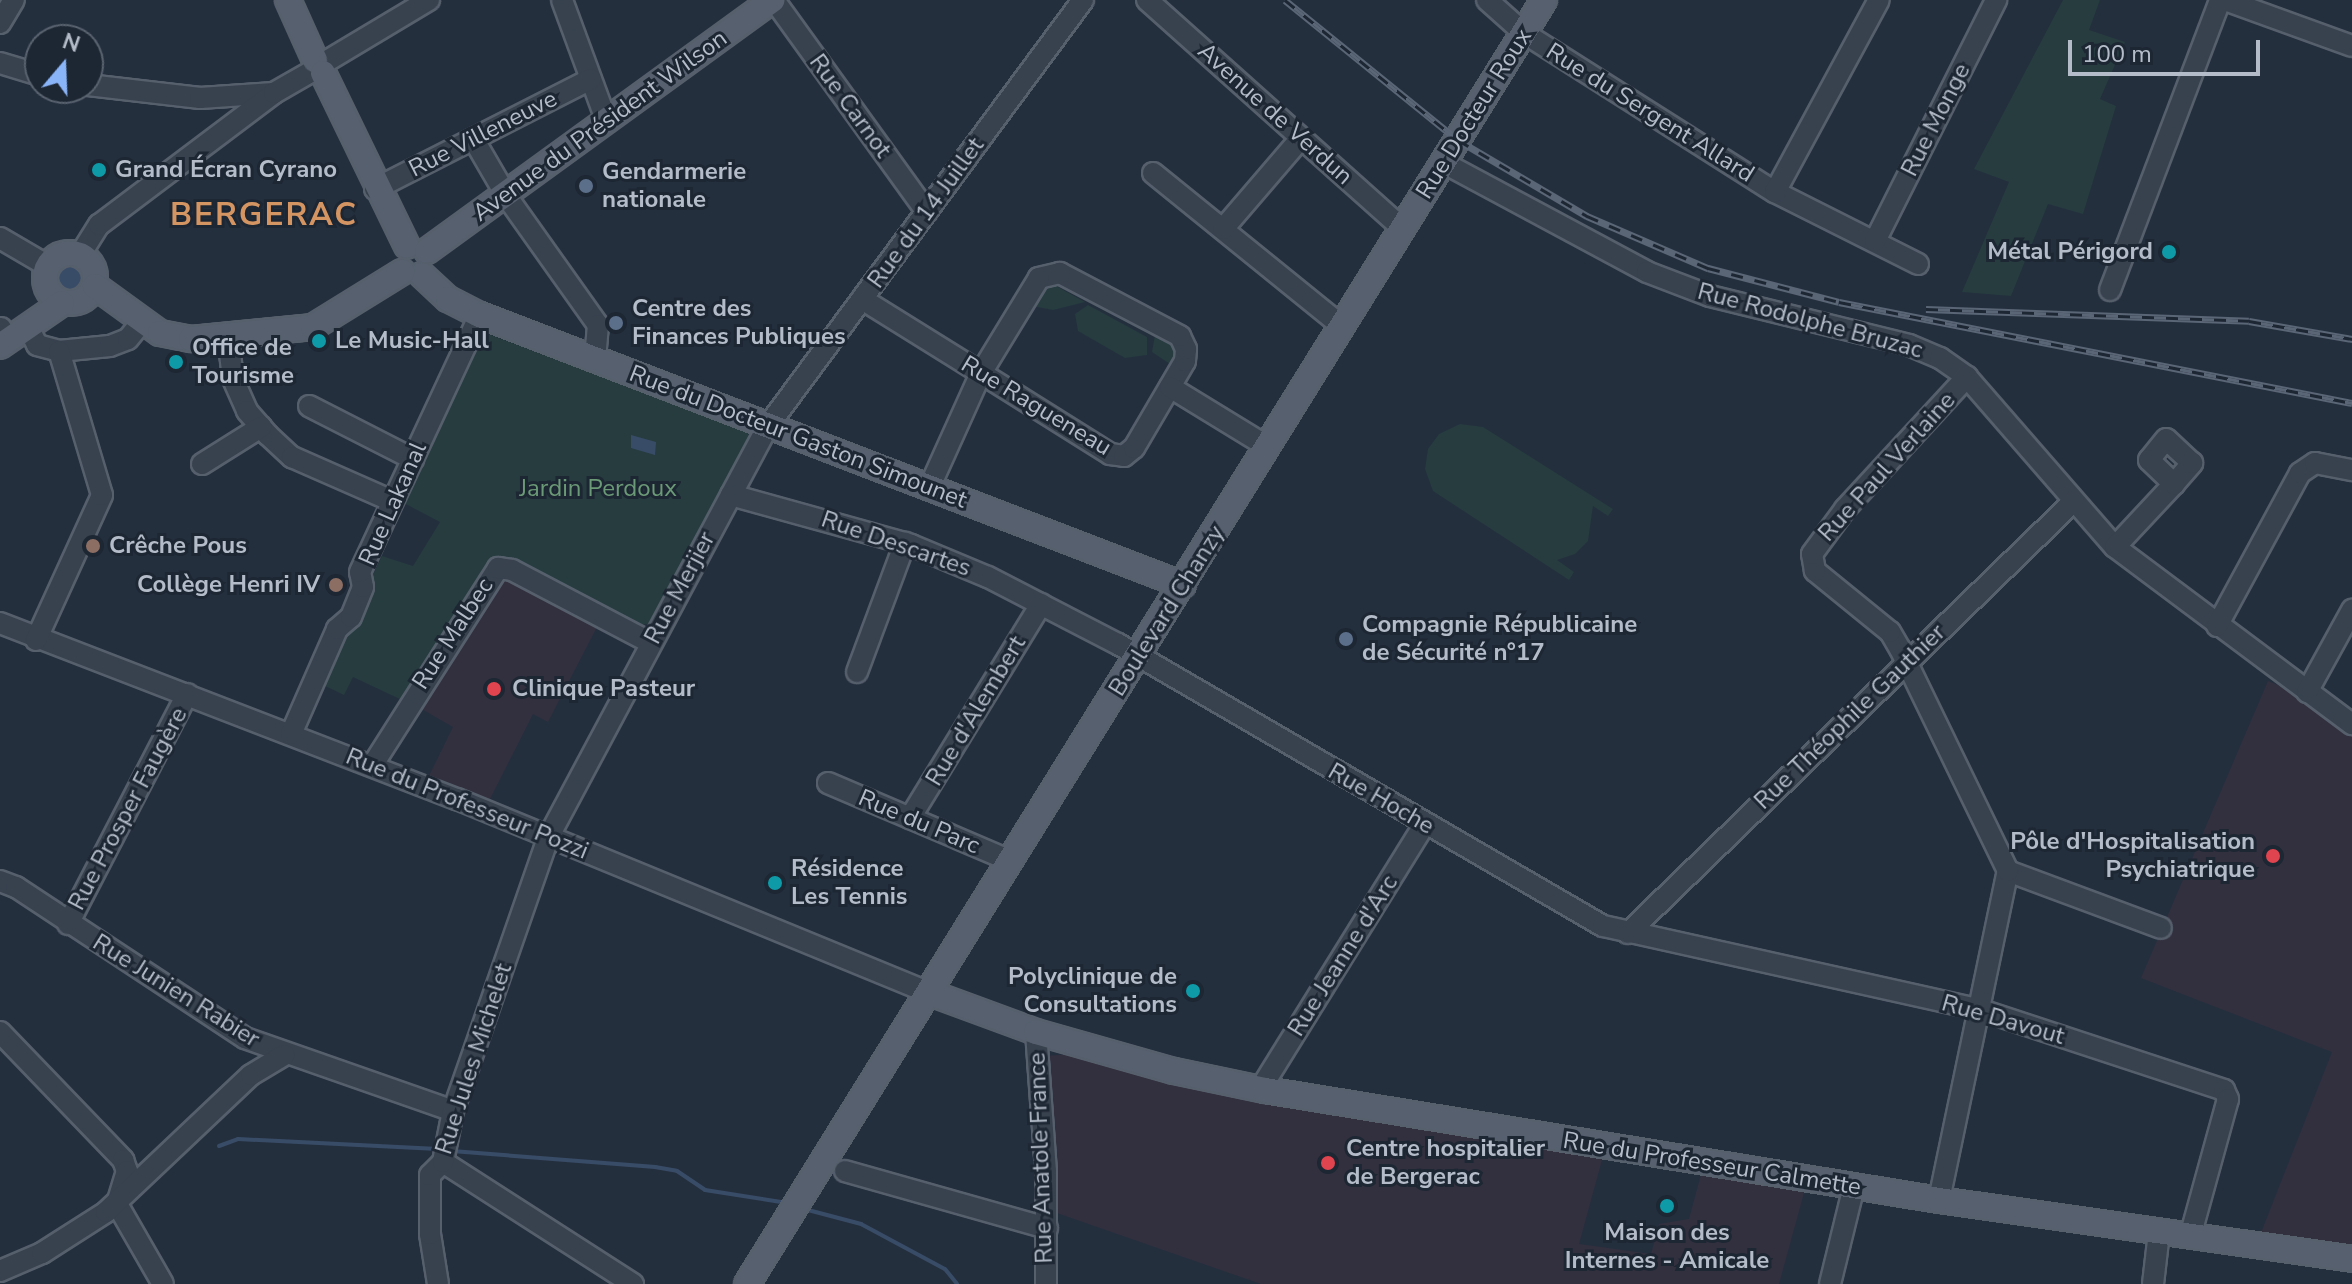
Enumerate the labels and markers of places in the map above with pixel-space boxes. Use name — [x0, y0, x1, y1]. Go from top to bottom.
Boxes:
place label: Grand Écran Cyrano — [115, 156, 337, 184]
place label: Gendarmerie nationale — [602, 158, 746, 214]
marker: Grand Écran Cyrano — [90, 161, 108, 179]
marker: Gendarmerie nationale — [577, 177, 595, 195]
place label: Métal Périgord — [1987, 238, 2153, 266]
marker: Métal Périgord — [2160, 243, 2178, 261]
place label: Centre des Finances Publiques — [632, 295, 846, 351]
marker: Centre des Finances Publiques — [607, 314, 625, 332]
place label: Le Music-Hall — [335, 327, 489, 355]
marker: Le Music-Hall — [310, 332, 328, 350]
place label: Office de Tourisme — [192, 334, 294, 390]
marker: Office de Tourisme — [167, 353, 185, 371]
place label: Crêche Pous — [109, 532, 247, 560]
marker: Crêche Pous — [84, 537, 102, 555]
place label: Collège Henri IV — [137, 571, 320, 599]
marker: Collège Henri IV — [327, 576, 345, 594]
place label: Compagnie Républicaine de Sécurité n°17 — [1362, 611, 1637, 667]
marker: Compagnie Républicaine de Sécurité n°17 — [1337, 630, 1355, 648]
place label: Clinique Pasteur — [512, 675, 695, 703]
marker: Clinique Pasteur — [483, 678, 505, 700]
place label: Pôle d'Hospitalisation Psychiatrique — [2010, 828, 2255, 884]
marker: Pôle d'Hospitalisation Psychiatrique — [2262, 845, 2284, 867]
place label: Résidence Les Tennis — [791, 855, 908, 911]
marker: Résidence Les Tennis — [766, 874, 784, 892]
place label: Polyclinique de Consultations — [1008, 963, 1177, 1019]
marker: Polyclinique de Consultations — [1184, 982, 1202, 1000]
place label: Centre hospitalier de Bergerac — [1346, 1135, 1545, 1191]
marker: Centre hospitalier de Bergerac — [1317, 1152, 1339, 1174]
marker: Maison des Internes - Amicale — [1658, 1197, 1676, 1215]
place label: Maison des Internes - Amicale — [1565, 1219, 1769, 1275]

